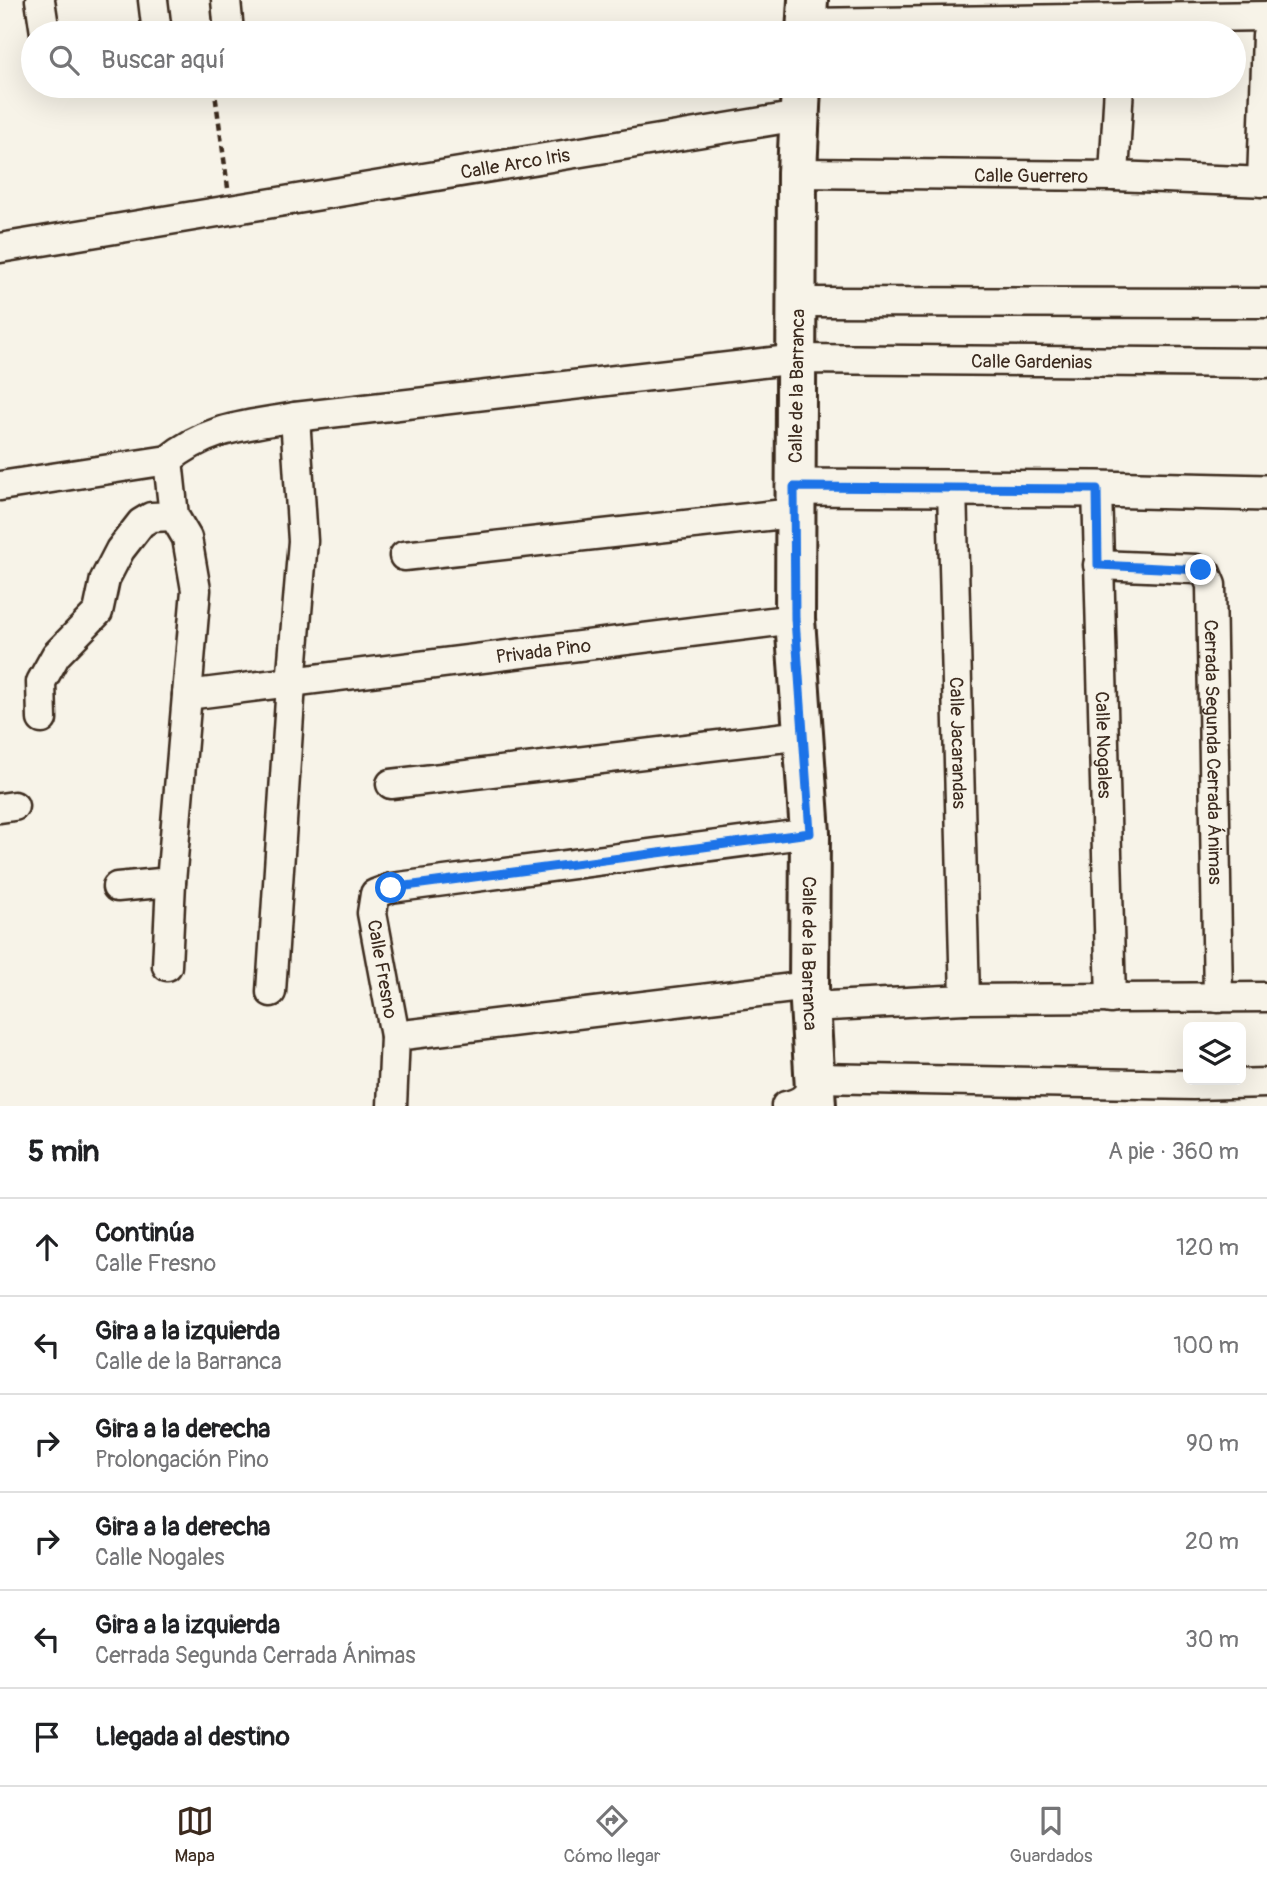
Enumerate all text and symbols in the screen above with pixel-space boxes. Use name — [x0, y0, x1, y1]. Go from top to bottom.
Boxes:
search box — [21, 21, 1246, 98]
icon: search — [45, 41, 83, 79]
text: Buscar aquí — [101, 44, 225, 76]
street label: Calle Arco Iris — [459, 143, 572, 185]
street label: Calle Guerrero — [974, 164, 1088, 189]
street label: Calle de la Barranca — [784, 309, 810, 463]
street label: Calle Gardenias — [971, 349, 1093, 375]
route end — [1185, 554, 1216, 585]
street label: Cerrada Segunda Cerrada Ánimas — [1199, 619, 1227, 885]
street label: Privada Pino — [494, 634, 592, 669]
street label: Calle Jacarandas — [944, 677, 971, 810]
street label: Calle Nogales — [1090, 691, 1117, 799]
route start — [375, 872, 406, 903]
street label: Calle de la Barranca — [796, 876, 823, 1031]
street label: Calle Fresno — [362, 918, 403, 1021]
map controls — [1183, 1022, 1246, 1085]
button: layers — [1183, 1022, 1246, 1085]
text: 5 min — [28, 1133, 99, 1170]
text: A pie · 360 m — [1108, 1137, 1239, 1166]
text: Continúa — [95, 1217, 194, 1249]
icon: ahead — [28, 1228, 66, 1266]
text: 120 m — [1176, 1233, 1239, 1262]
text: Calle Fresno — [95, 1249, 216, 1278]
text: Gira a la izquierda — [95, 1315, 280, 1347]
icon: left — [28, 1326, 66, 1364]
text: 100 m — [1173, 1331, 1239, 1360]
text: Calle de la Barranca — [95, 1347, 282, 1376]
text: Gira a la derecha — [95, 1413, 270, 1445]
icon: right — [28, 1424, 66, 1462]
text: 90 m — [1186, 1429, 1239, 1458]
text: Prolongación Pino — [95, 1445, 269, 1474]
text: Gira a la derecha — [95, 1511, 270, 1543]
icon: right — [28, 1522, 66, 1560]
text: 20 m — [1185, 1527, 1239, 1556]
text: Calle Nogales — [95, 1543, 224, 1572]
text: Gira a la izquierda — [95, 1609, 280, 1641]
icon: left — [28, 1620, 66, 1658]
text: 30 m — [1185, 1625, 1239, 1654]
text: Cerrada Segunda Cerrada Ánimas — [95, 1641, 416, 1670]
icon: arrive — [28, 1718, 66, 1756]
text: Llegada al destino — [95, 1721, 290, 1753]
tab: Mapa — [174, 1802, 215, 1868]
tab: Cómo llegar — [564, 1802, 661, 1868]
tab: Guardados — [1009, 1802, 1093, 1868]

